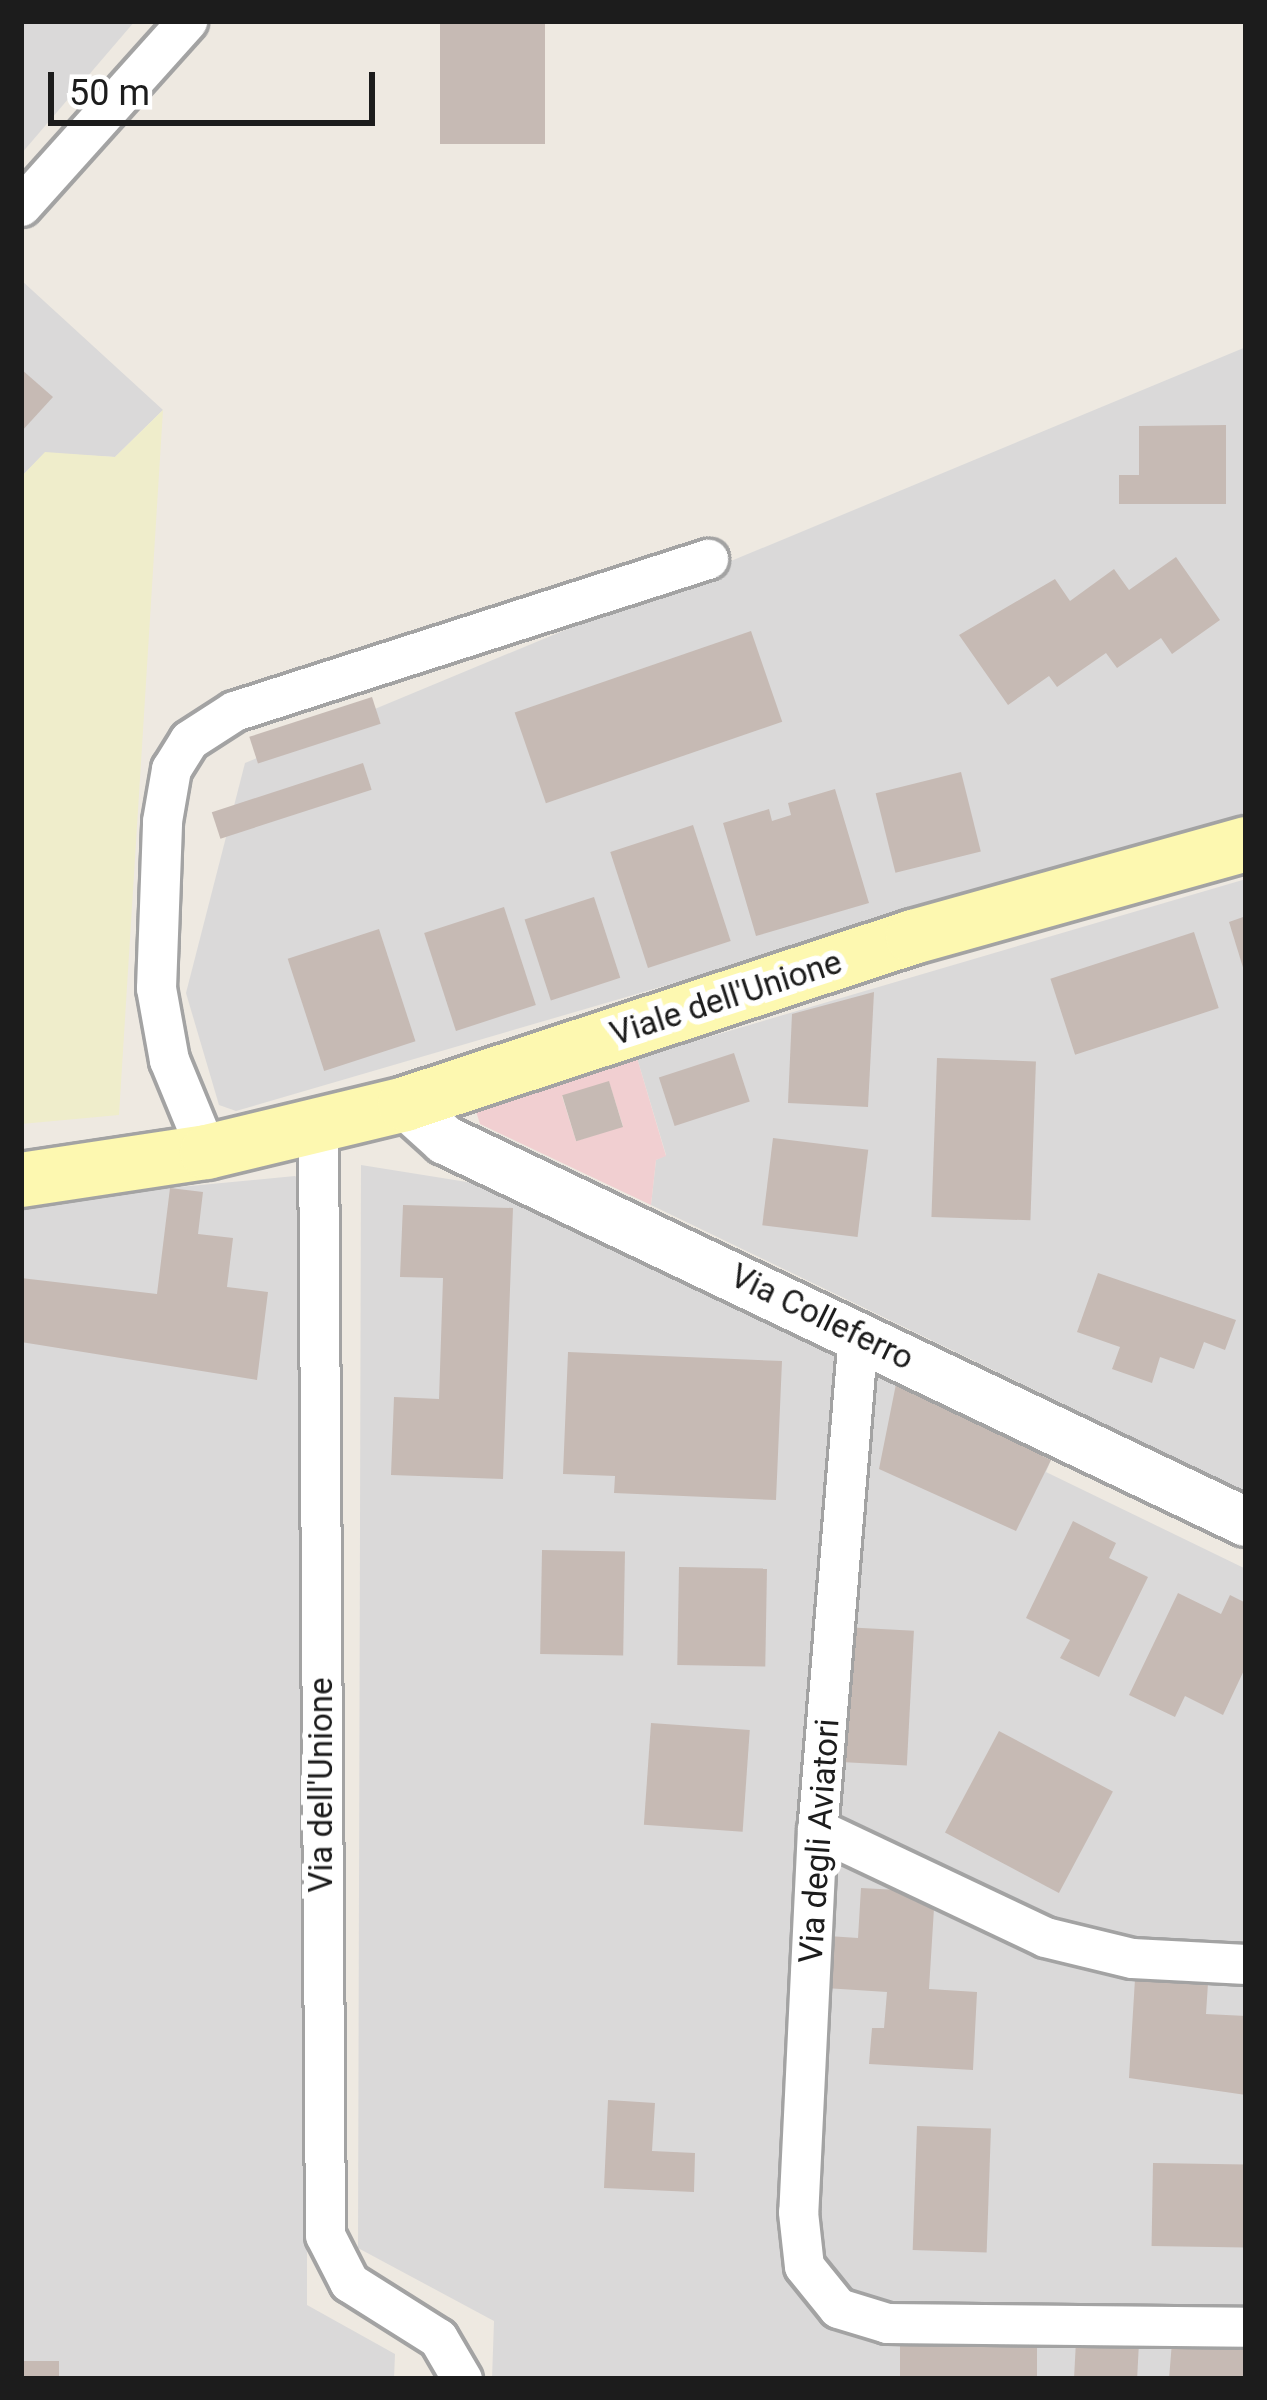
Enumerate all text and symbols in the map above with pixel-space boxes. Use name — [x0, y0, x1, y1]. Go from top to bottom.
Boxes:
scale bar — [54, 48, 381, 122]
text: 50 m — [69, 72, 150, 114]
street label: Viale dell'Unione — [605, 942, 847, 1054]
street label: Via Colleferro — [724, 1256, 920, 1378]
street label: Via dell'Unione — [301, 1677, 341, 1893]
street label: Via degli Aviatori — [791, 1717, 847, 1965]

